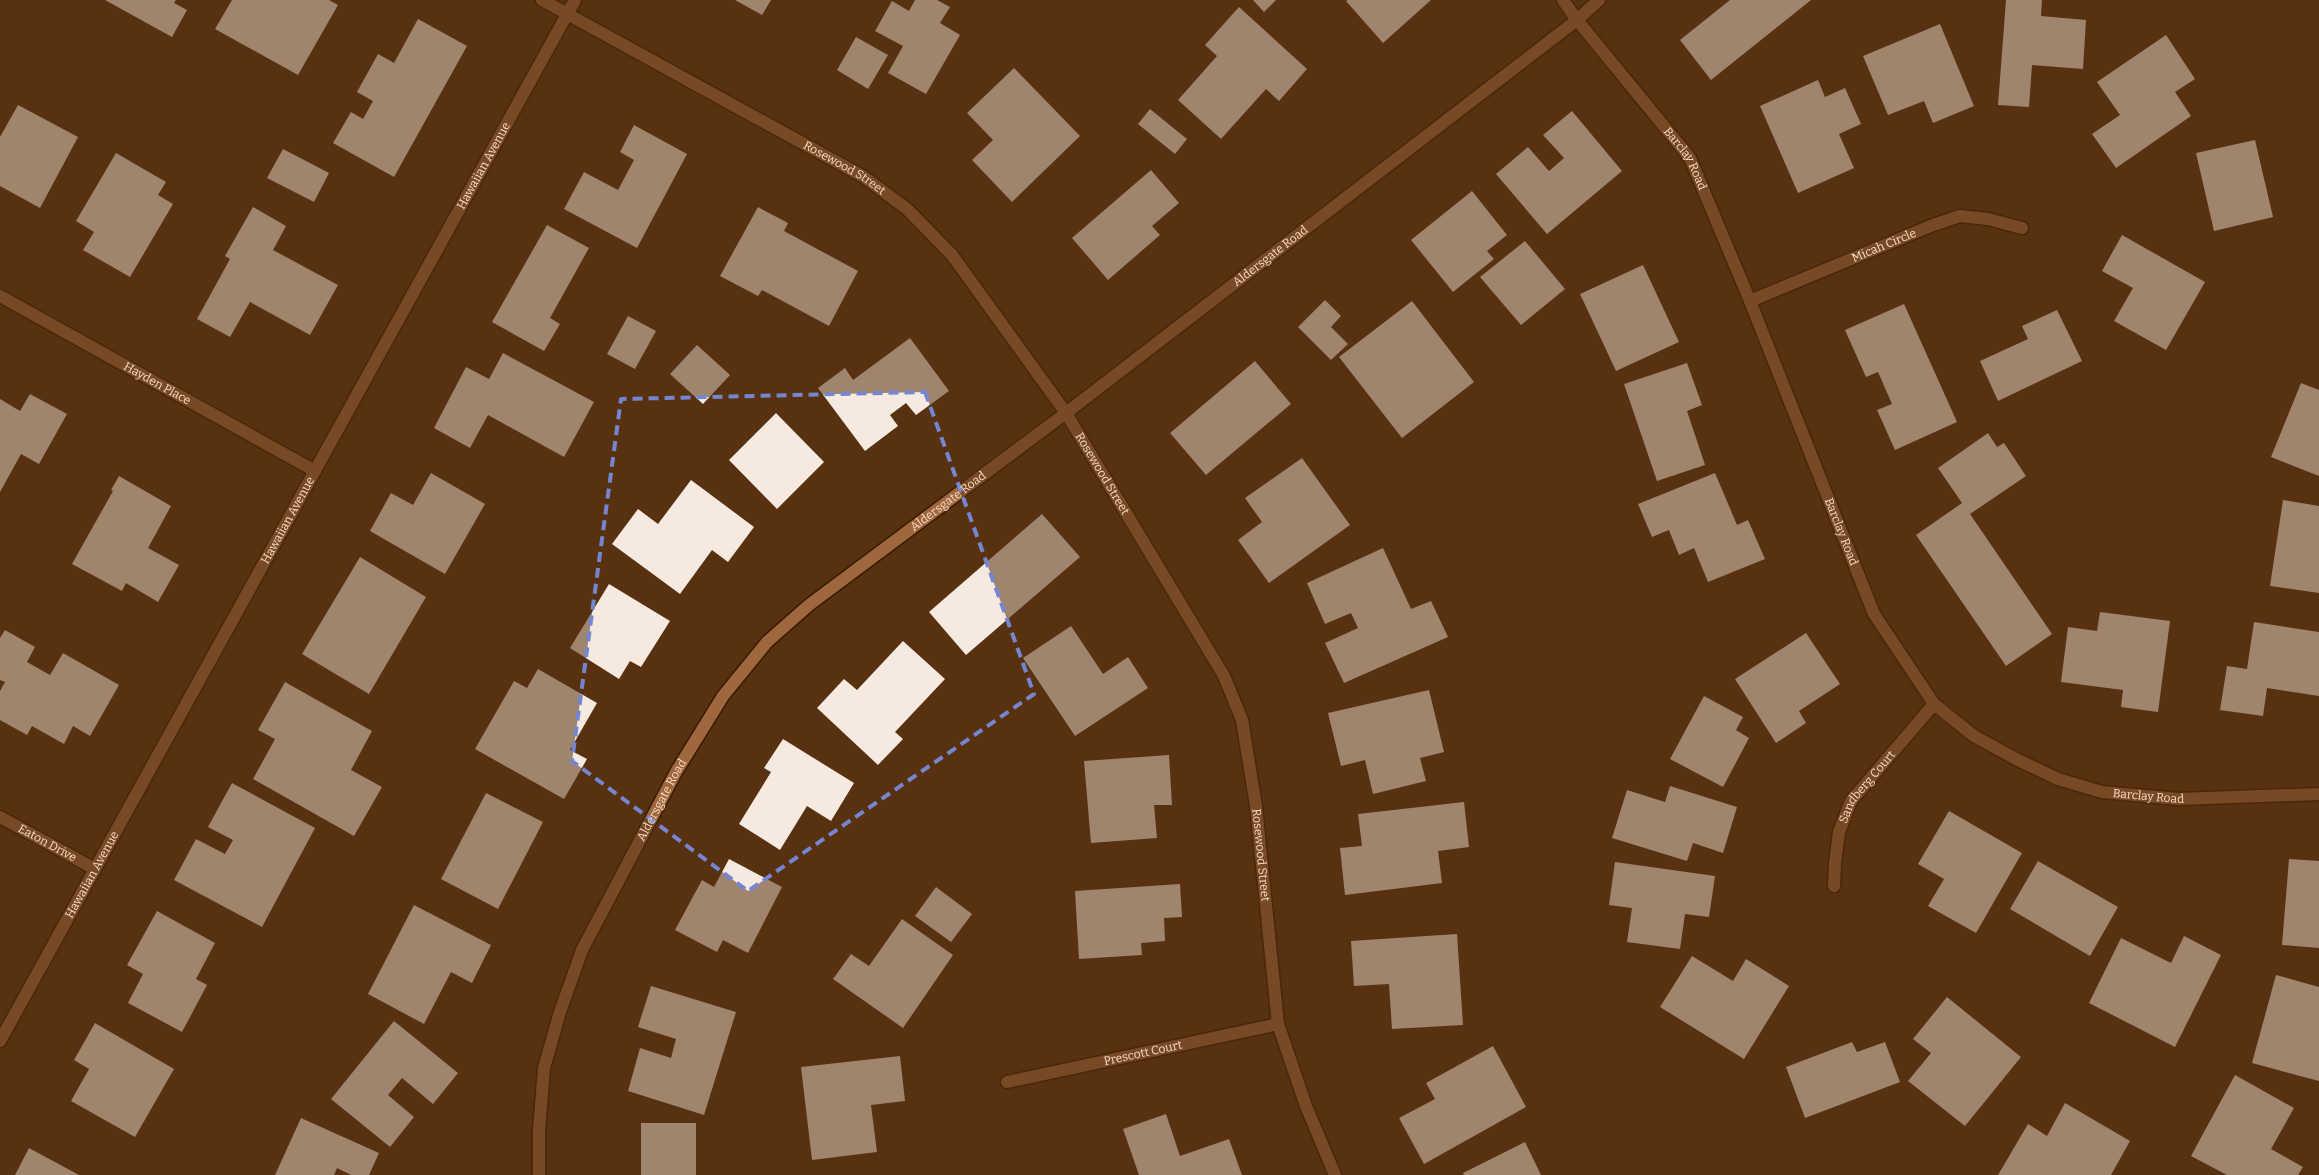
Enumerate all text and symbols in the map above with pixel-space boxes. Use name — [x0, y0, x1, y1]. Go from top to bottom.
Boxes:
street label: Hawaiian Avenue — [454, 120, 513, 212]
street label: Barclay Road — [1661, 125, 1710, 192]
street label: Rosewood Street — [801, 138, 889, 198]
street label: Aldersgate Road — [1230, 223, 1311, 289]
street label: Micah Circle — [1850, 226, 1918, 265]
street label: Hayden Place — [121, 359, 193, 408]
street label: Rosewood Street — [1072, 430, 1133, 518]
street label: Aldersgate Road — [907, 468, 989, 534]
street label: Hawaiian Avenue — [258, 474, 317, 566]
street label: Barclay Road — [1822, 496, 1861, 568]
street label: Sandberg Court — [1836, 747, 1898, 825]
street label: Aldersgate Road — [634, 756, 689, 843]
street label: Barclay Road — [2112, 786, 2185, 806]
street label: Rosewood Street — [1249, 808, 1273, 903]
street label: Eaton Drive — [16, 821, 79, 865]
street label: Hawaiian Avenue — [62, 829, 122, 921]
street label: Prescott Court — [1102, 1038, 1184, 1068]

